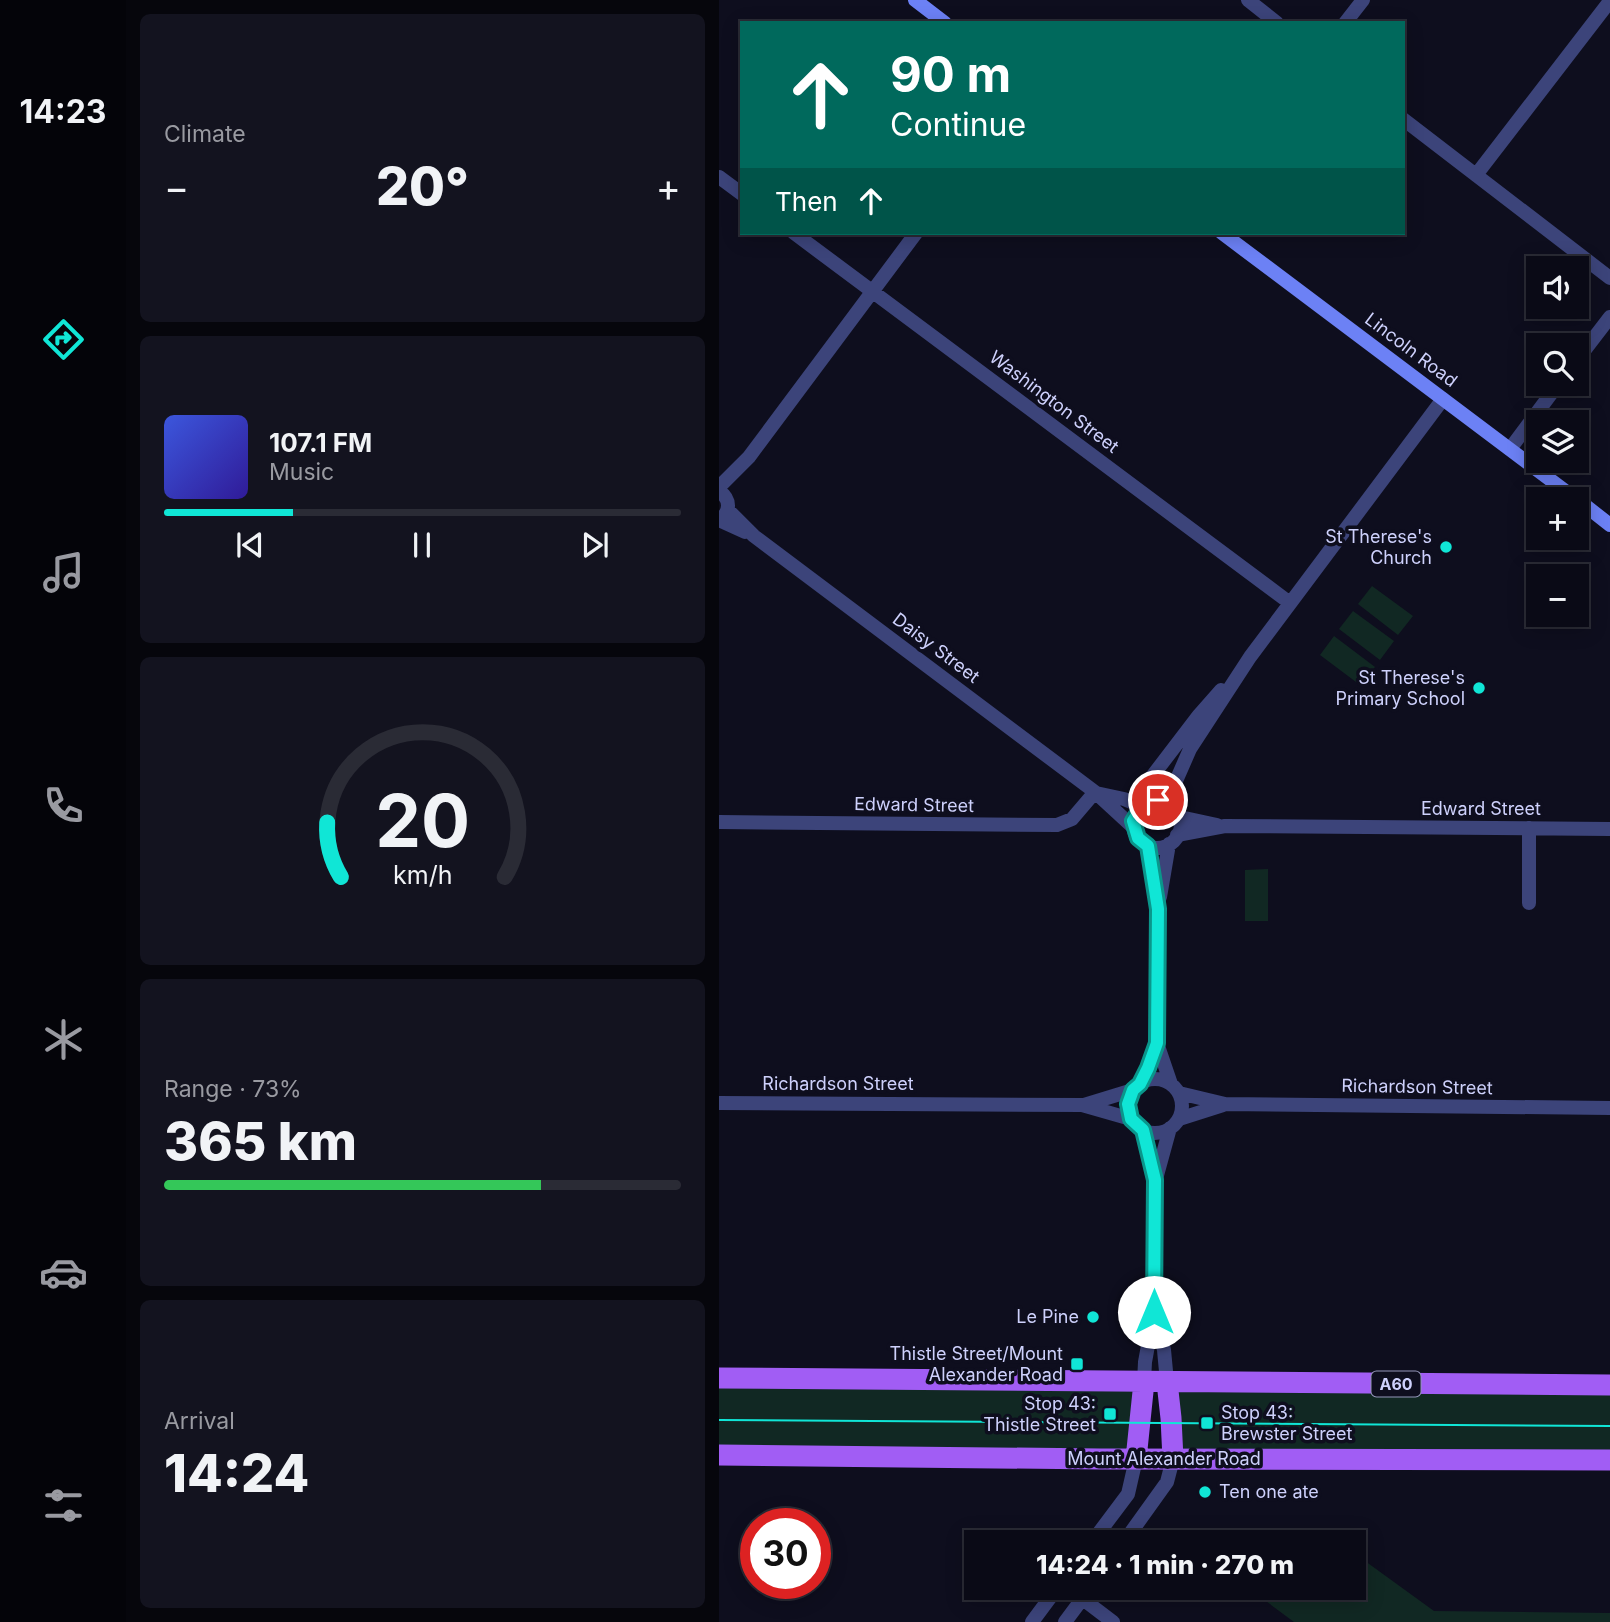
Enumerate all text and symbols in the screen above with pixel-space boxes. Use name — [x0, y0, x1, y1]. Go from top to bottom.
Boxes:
text: 90 m — [890, 45, 1011, 104]
icon: ahead — [775, 49, 866, 140]
text: 14:23 — [20, 92, 106, 131]
text: Continue — [890, 105, 1026, 144]
text: Climate — [164, 120, 246, 148]
text: 20° — [376, 155, 469, 218]
text: − — [164, 164, 189, 210]
text: + — [656, 164, 681, 210]
icon: ahead — [852, 182, 890, 220]
text: Then — [775, 186, 838, 217]
map controls — [1526, 256, 1589, 627]
button: sound — [1526, 256, 1589, 319]
street label: Lincoln Road — [1361, 308, 1461, 391]
icon: directions — [39, 315, 88, 364]
button: search — [1526, 333, 1589, 396]
street label: Washington Street — [986, 346, 1123, 457]
button: layers — [1526, 410, 1589, 473]
text: 107.1 FM — [269, 427, 372, 458]
text: Music — [269, 458, 334, 486]
button: + — [1526, 487, 1589, 550]
icon: previous — [231, 526, 269, 564]
icon: pause — [403, 526, 441, 564]
icon: next — [576, 526, 614, 564]
place label: St Therese's Church — [1325, 526, 1432, 568]
marker: St Therese's Church — [1438, 539, 1454, 555]
icon: music — [39, 548, 88, 597]
button: − — [1526, 564, 1589, 627]
street label: Daisy Street — [889, 608, 984, 687]
place label: St Therese's Primary School — [1336, 667, 1465, 709]
marker: St Therese's Primary School — [1471, 680, 1487, 696]
pin — [1128, 770, 1188, 830]
text: 20 — [375, 776, 470, 865]
icon: phone — [39, 781, 88, 830]
icon: arrive — [1139, 781, 1177, 819]
street label: Edward Street — [854, 793, 974, 816]
street label: Edward Street — [1421, 798, 1541, 819]
text: km/h — [393, 860, 452, 890]
icon: climate — [39, 1015, 88, 1064]
street label: Richardson Street — [762, 1073, 914, 1094]
text: Range · 73% — [164, 1075, 302, 1103]
street label: Richardson Street — [1341, 1075, 1493, 1098]
text: 365 km — [164, 1110, 357, 1173]
icon: car — [39, 1248, 88, 1297]
position arrow — [1117, 1275, 1191, 1349]
place label: Le Pine — [1016, 1306, 1079, 1327]
marker: Le Pine — [1085, 1309, 1101, 1325]
place label: Thistle Street/Mount Alexander Road — [890, 1343, 1063, 1385]
marker: Thistle Street/Mount Alexander Road — [1069, 1356, 1085, 1372]
road number: A60 — [1371, 1372, 1421, 1396]
place label: Stop 43: Thistle Street — [983, 1393, 1096, 1435]
place label: Stop 43: Brewster Street — [1221, 1402, 1353, 1444]
marker: Stop 43: Thistle Street — [1102, 1406, 1118, 1422]
text: Arrival — [164, 1407, 235, 1435]
marker: Stop 43: Brewster Street — [1199, 1415, 1215, 1431]
text: 14:24 — [164, 1442, 309, 1505]
street label: Mount Alexander Road — [1067, 1448, 1261, 1469]
icon: filters — [39, 1481, 88, 1530]
place label: Ten one ate — [1219, 1481, 1319, 1502]
marker: Ten one ate — [1197, 1484, 1213, 1500]
speed limit sign: 30 — [740, 1508, 831, 1599]
text: 14:24 · 1 min · 270 m — [1036, 1549, 1294, 1580]

